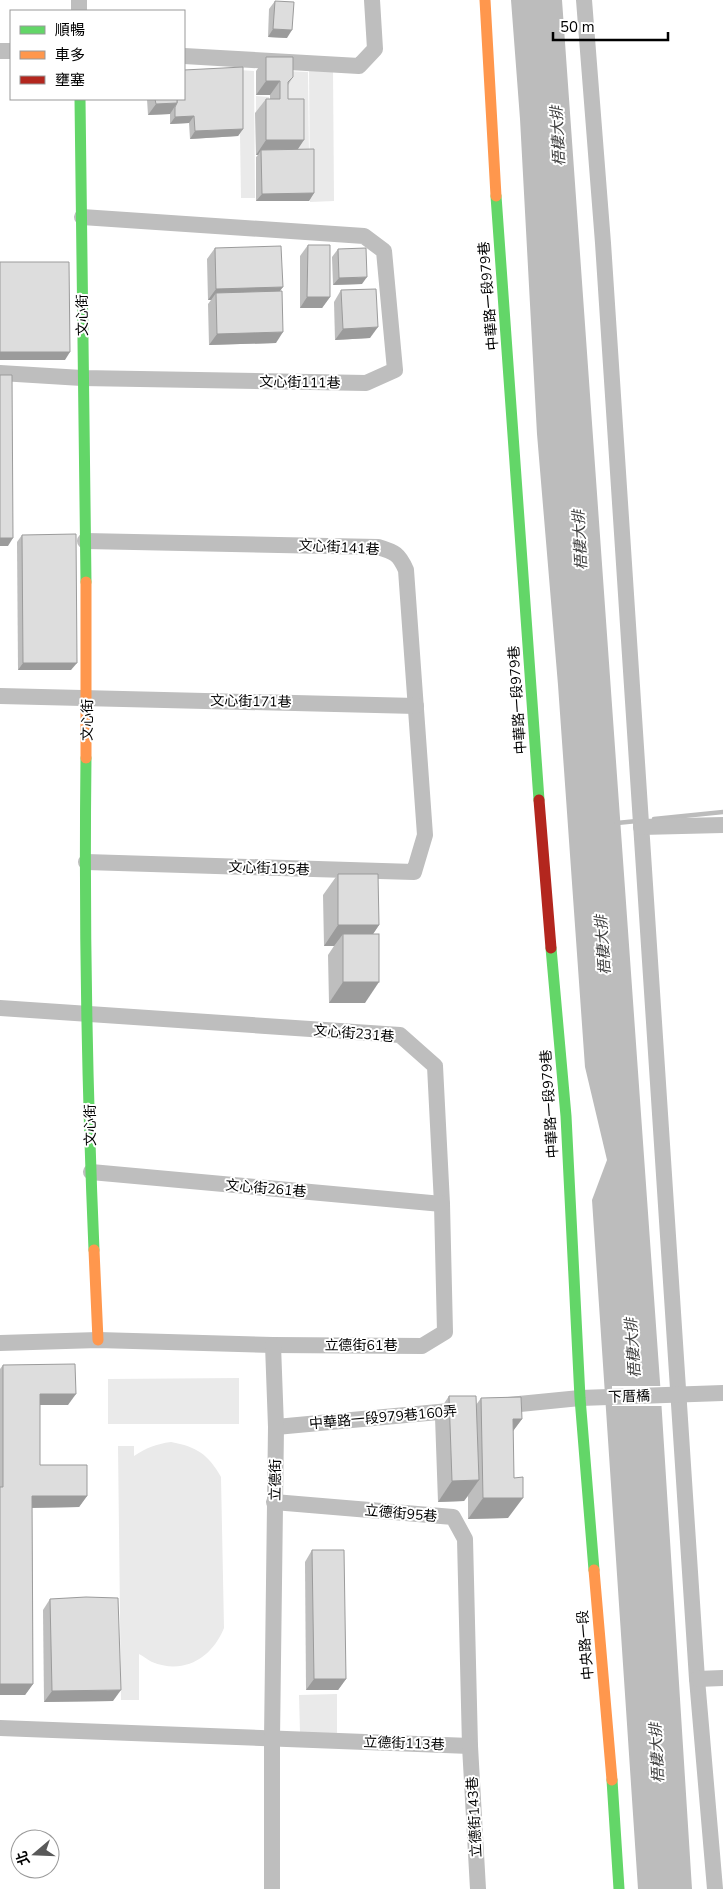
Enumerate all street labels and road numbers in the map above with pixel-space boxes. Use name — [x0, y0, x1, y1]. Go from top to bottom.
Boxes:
street label: 中華路一段979巷 — [474, 241, 503, 351]
street label: 文心街 — [73, 294, 92, 336]
street label: 文心街111巷 — [259, 372, 341, 393]
street label: 文心街141巷 — [298, 536, 380, 559]
street label: 中華路一段979巷 — [504, 645, 531, 755]
street label: 文心街171巷 — [210, 691, 292, 712]
street label: 文心街 — [78, 699, 97, 741]
street label: 文心街195巷 — [228, 858, 310, 879]
street label: 文心街231巷 — [313, 1020, 395, 1047]
street label: 中華路一段979巷 — [536, 1049, 563, 1159]
street label: 文心街 — [81, 1104, 100, 1146]
street label: 文心街261巷 — [225, 1175, 307, 1202]
street label: 立德街61巷 — [325, 1336, 397, 1355]
street label: 下厝橋 — [608, 1386, 650, 1407]
street label: 中華路一段979巷160弄 — [308, 1402, 458, 1433]
street label: 立德街 — [266, 1459, 285, 1501]
street label: 立德街95巷 — [364, 1501, 438, 1526]
street label: 中央路一段 — [573, 1609, 598, 1681]
street label: 立德街113巷 — [363, 1733, 445, 1754]
street label: 立德街143巷 — [463, 1776, 486, 1858]

